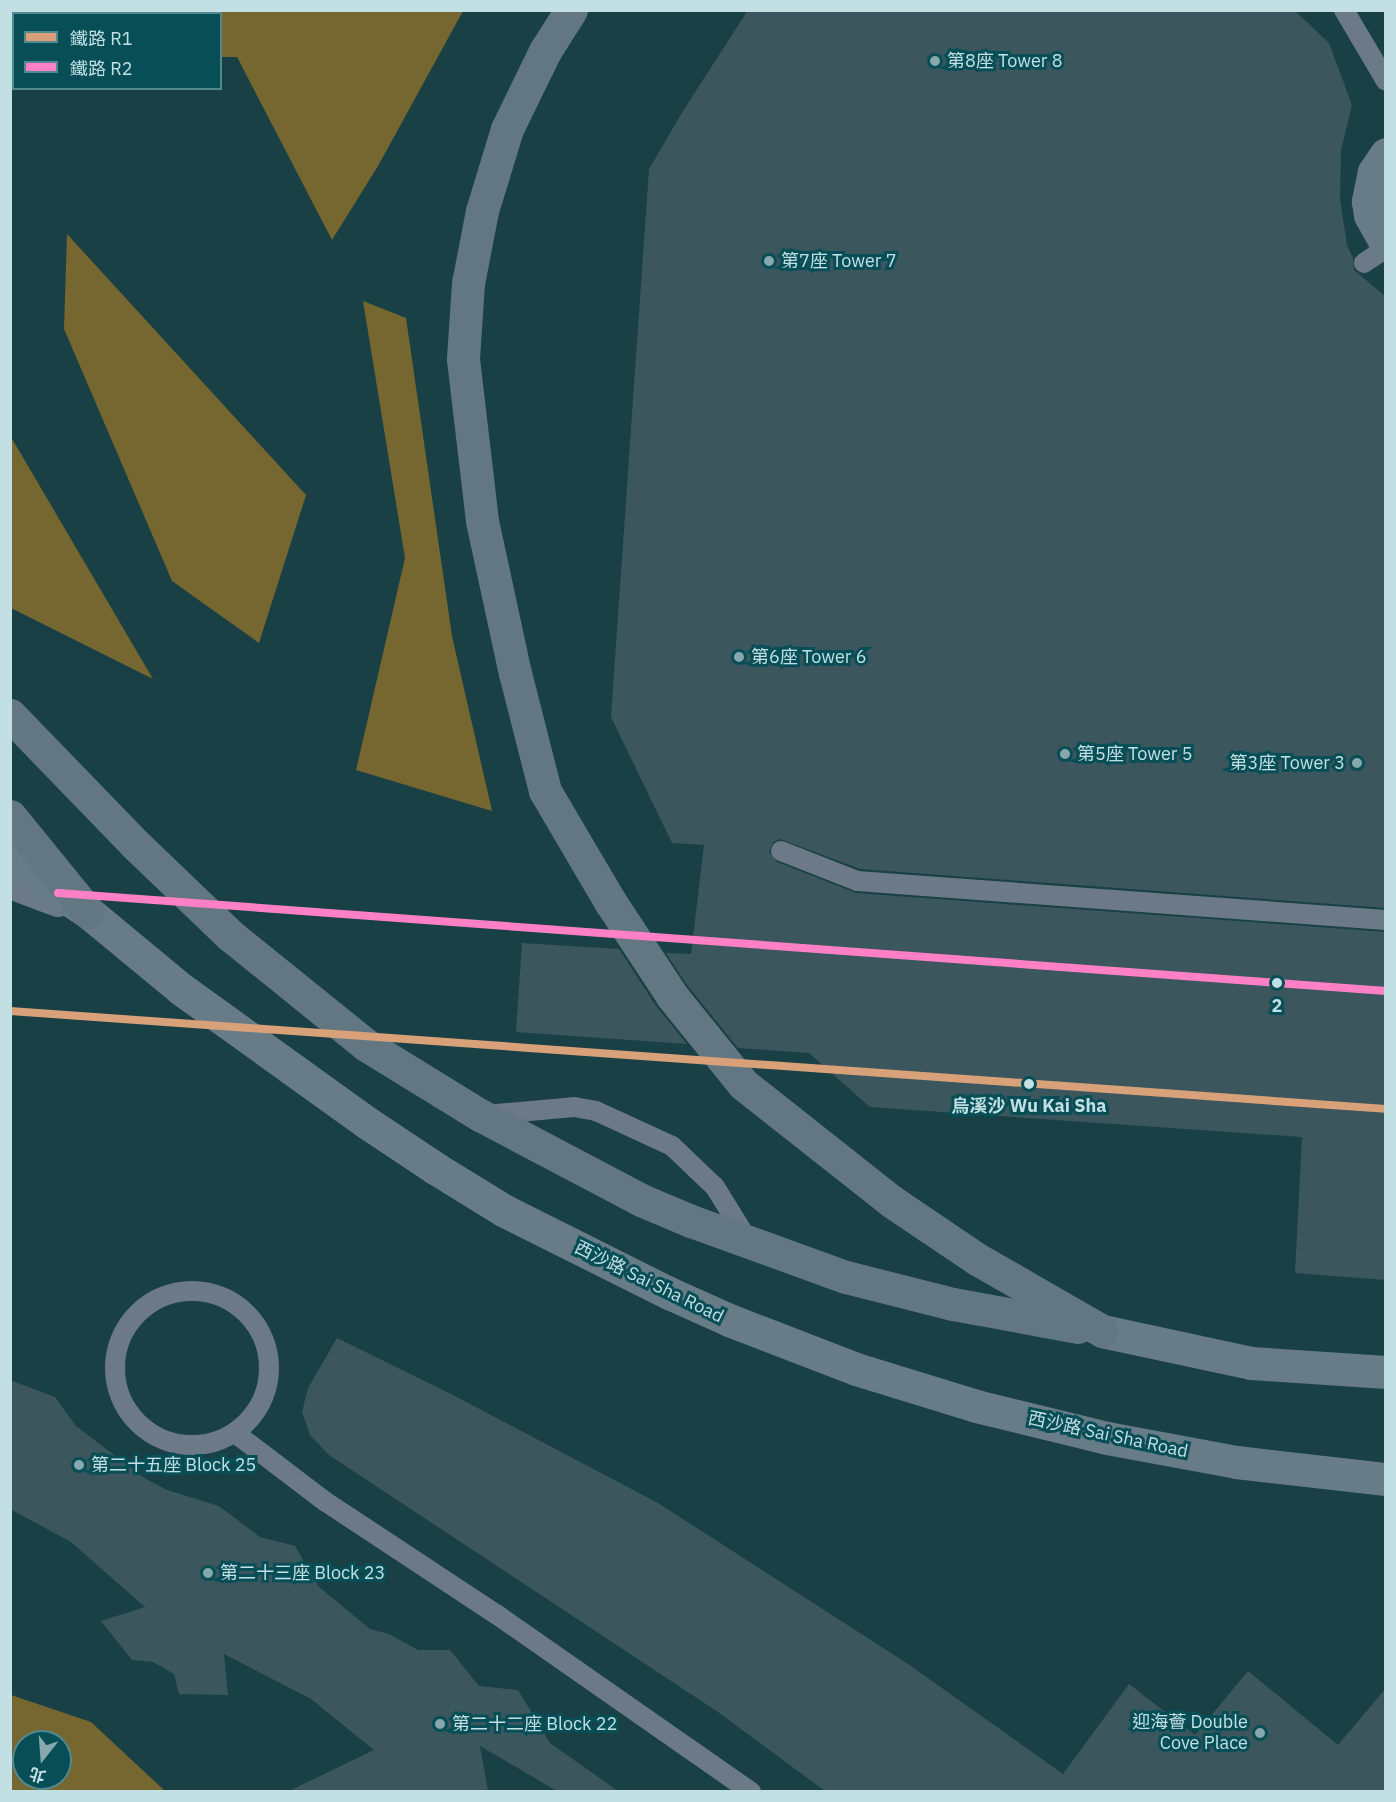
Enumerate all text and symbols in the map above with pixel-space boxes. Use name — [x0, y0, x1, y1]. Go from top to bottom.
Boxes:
legend — [12, 12, 222, 90]
text: 鐵路 R1 — [70, 27, 133, 50]
place label: 第8座 Tower 8 — [947, 50, 1062, 72]
marker: 第8座 Tower 8 — [928, 54, 942, 68]
text: 鐵路 R2 — [70, 57, 133, 80]
place label: 第7座 Tower 7 — [781, 250, 896, 272]
marker: 第7座 Tower 7 — [762, 254, 776, 268]
place label: 第6座 Tower 6 — [751, 646, 866, 668]
marker: 第6座 Tower 6 — [732, 650, 746, 664]
place label: 第5座 Tower 5 — [1077, 743, 1192, 765]
marker: 第5座 Tower 5 — [1058, 747, 1072, 761]
place label: 第3座 Tower 3 — [1230, 752, 1345, 774]
marker: 第3座 Tower 3 — [1350, 756, 1364, 770]
marker: 2 — [1268, 974, 1286, 992]
place label: 2 — [1272, 995, 1282, 1017]
marker: 烏溪沙 Wu Kai Sha — [1020, 1075, 1038, 1093]
place label: 烏溪沙 Wu Kai Sha — [952, 1095, 1106, 1117]
street label: 西沙路 Sai Sha Road — [571, 1237, 727, 1327]
street label: 西沙路 Sai Sha Road — [1026, 1407, 1190, 1463]
place label: 第二十五座 Block 25 — [91, 1454, 256, 1476]
marker: 第二十五座 Block 25 — [72, 1458, 86, 1472]
place label: 第二十三座 Block 23 — [220, 1562, 385, 1584]
marker: 第二十三座 Block 23 — [201, 1566, 215, 1580]
place label: 迎海薈 Double Cove Place — [1132, 1712, 1248, 1754]
place label: 第二十二座 Block 22 — [452, 1713, 617, 1735]
marker: 第二十二座 Block 22 — [433, 1717, 447, 1731]
marker: 迎海薈 Double Cove Place — [1253, 1726, 1267, 1740]
north arrow — [12, 1730, 72, 1790]
text: 北 — [27, 1763, 48, 1787]

